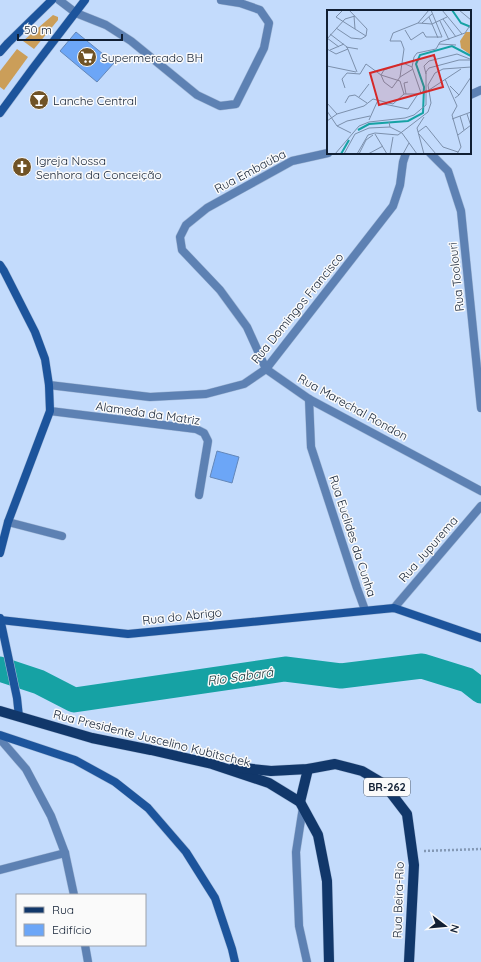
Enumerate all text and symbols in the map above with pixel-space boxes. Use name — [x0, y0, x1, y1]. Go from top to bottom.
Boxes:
inset map — [327, 10, 471, 154]
scale bar — [18, 16, 122, 42]
text: 50 m — [24, 22, 52, 37]
supermarket icon: Supermercado BH — [76, 46, 98, 68]
place label: Supermercado BH — [101, 50, 203, 65]
bar icon: Lanche Central — [28, 89, 50, 111]
place label: Lanche Central — [53, 93, 137, 108]
street label: Rua Embaúba — [212, 146, 288, 196]
place label: Igreja Nossa Senhora da Conceição — [36, 153, 162, 182]
church icon: Igreja Nossa Senhora da Conceição — [11, 156, 33, 178]
street label: Rua Toolouri — [445, 242, 467, 312]
street label: Rua Domingos Francisco — [248, 250, 346, 366]
street label: Rua Marechal Rondon — [295, 370, 411, 444]
street label: Alameda da Matriz — [95, 398, 201, 428]
street label: Rua Euclides da Cunha — [326, 473, 380, 599]
street label: Rua Jupurema — [395, 513, 461, 585]
street label: Rua do Abrigo — [142, 604, 222, 628]
water label: Rio Sabará — [206, 663, 275, 689]
street label: Rua Presidente Juscelino Kubitschek — [52, 706, 252, 770]
road number: BR-262 — [364, 778, 410, 796]
street label: Rua Beira-Rio — [389, 861, 407, 939]
legend — [16, 894, 146, 946]
text: Rua — [52, 902, 74, 917]
north arrow — [425, 906, 465, 946]
text: Edifício — [52, 922, 92, 937]
text: N — [447, 923, 462, 935]

